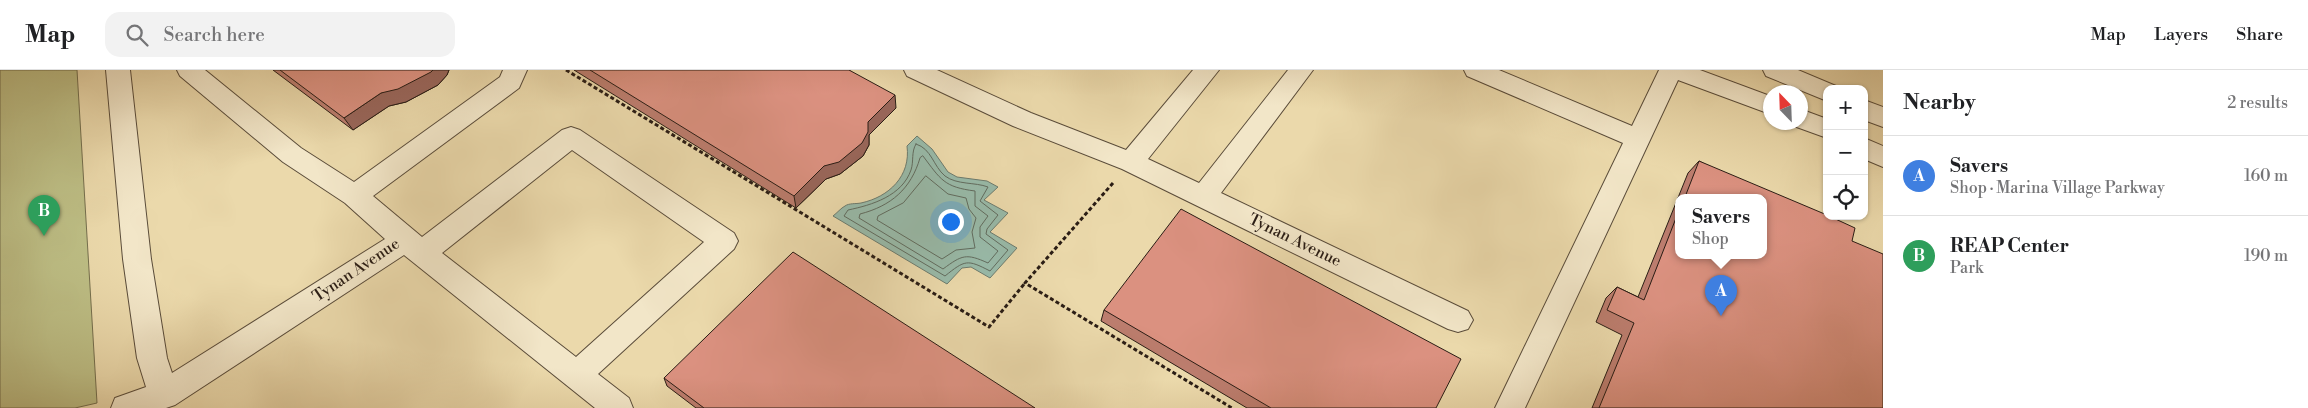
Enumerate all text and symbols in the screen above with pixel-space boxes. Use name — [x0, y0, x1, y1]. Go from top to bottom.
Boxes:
search box — [105, 12, 455, 57]
text: Map — [25, 20, 75, 50]
icon: search — [123, 21, 151, 49]
text: Search here — [163, 23, 265, 47]
text: Map — [2091, 23, 2126, 46]
text: Layers — [2154, 23, 2208, 46]
text: Share — [2236, 23, 2283, 46]
north arrow — [1763, 85, 1808, 130]
map controls — [1823, 85, 1868, 220]
button: + — [1823, 85, 1868, 130]
text: Nearby — [1903, 90, 1976, 116]
text: 2 results — [2227, 93, 2288, 113]
button: − — [1823, 130, 1868, 175]
text: Savers — [1950, 154, 2008, 178]
text: A — [1913, 166, 1925, 186]
text: 160 m — [2244, 166, 2288, 186]
button: locate — [1823, 175, 1868, 220]
text: Shop · Marina Village Parkway — [1950, 178, 2165, 198]
popup — [1675, 194, 1767, 259]
pin: B — [28, 195, 60, 236]
text: Savers — [1692, 205, 1750, 229]
your location — [938, 209, 964, 235]
street label: Tynan Avenue — [1245, 209, 1345, 271]
text: Shop — [1692, 229, 1729, 249]
street label: Tynan Avenue — [309, 234, 403, 306]
text: REAP Center — [1950, 234, 2069, 258]
text: B — [1913, 246, 1925, 266]
text: 190 m — [2244, 246, 2288, 266]
text: Park — [1950, 258, 1983, 278]
pin: A — [1705, 275, 1737, 316]

